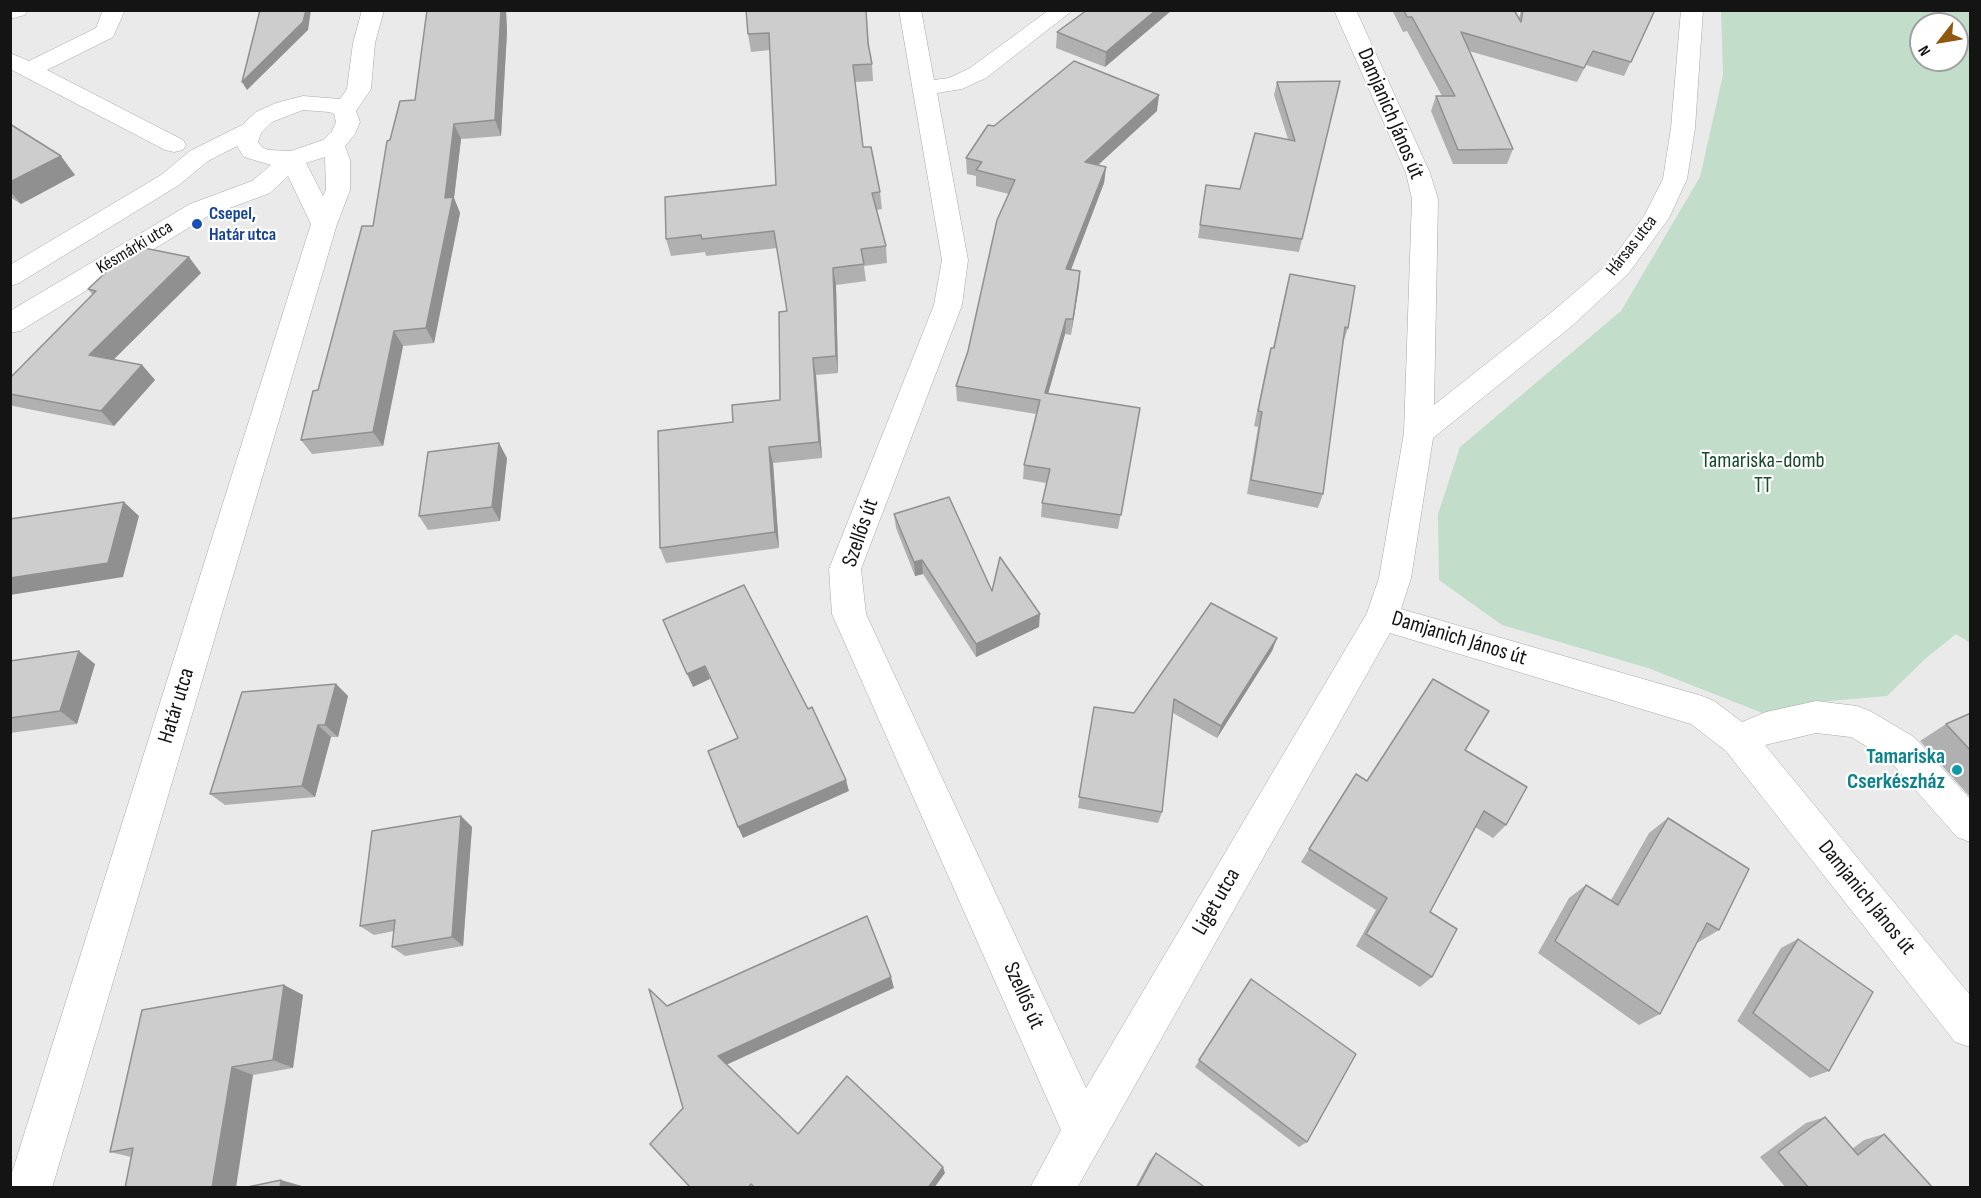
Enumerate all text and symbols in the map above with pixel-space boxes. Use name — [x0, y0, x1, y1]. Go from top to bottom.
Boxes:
north arrow — [1909, 12, 1969, 72]
text: N — [1915, 42, 1935, 59]
street label: Damjanich János út — [1351, 45, 1429, 183]
place label: Csepel, Határ utca — [209, 203, 276, 246]
street label: Hársas utca — [1602, 212, 1662, 280]
street label: Késmárki utca — [93, 217, 177, 279]
marker: Csepel, Határ utca — [190, 217, 204, 231]
park label: Tamariska-domb TT — [1701, 448, 1825, 500]
street label: Szellős út — [837, 495, 885, 571]
street label: Damjanich János út — [1388, 606, 1530, 672]
street label: Határ utca — [153, 665, 201, 747]
place label: Tamariska Cserkészház — [1847, 744, 1945, 796]
marker: Tamariska Cserkészház — [1950, 763, 1964, 777]
street label: Damjanich János út — [1812, 835, 1920, 961]
street label: Liget utca — [1187, 864, 1247, 940]
street label: Szellős út — [997, 958, 1049, 1034]

